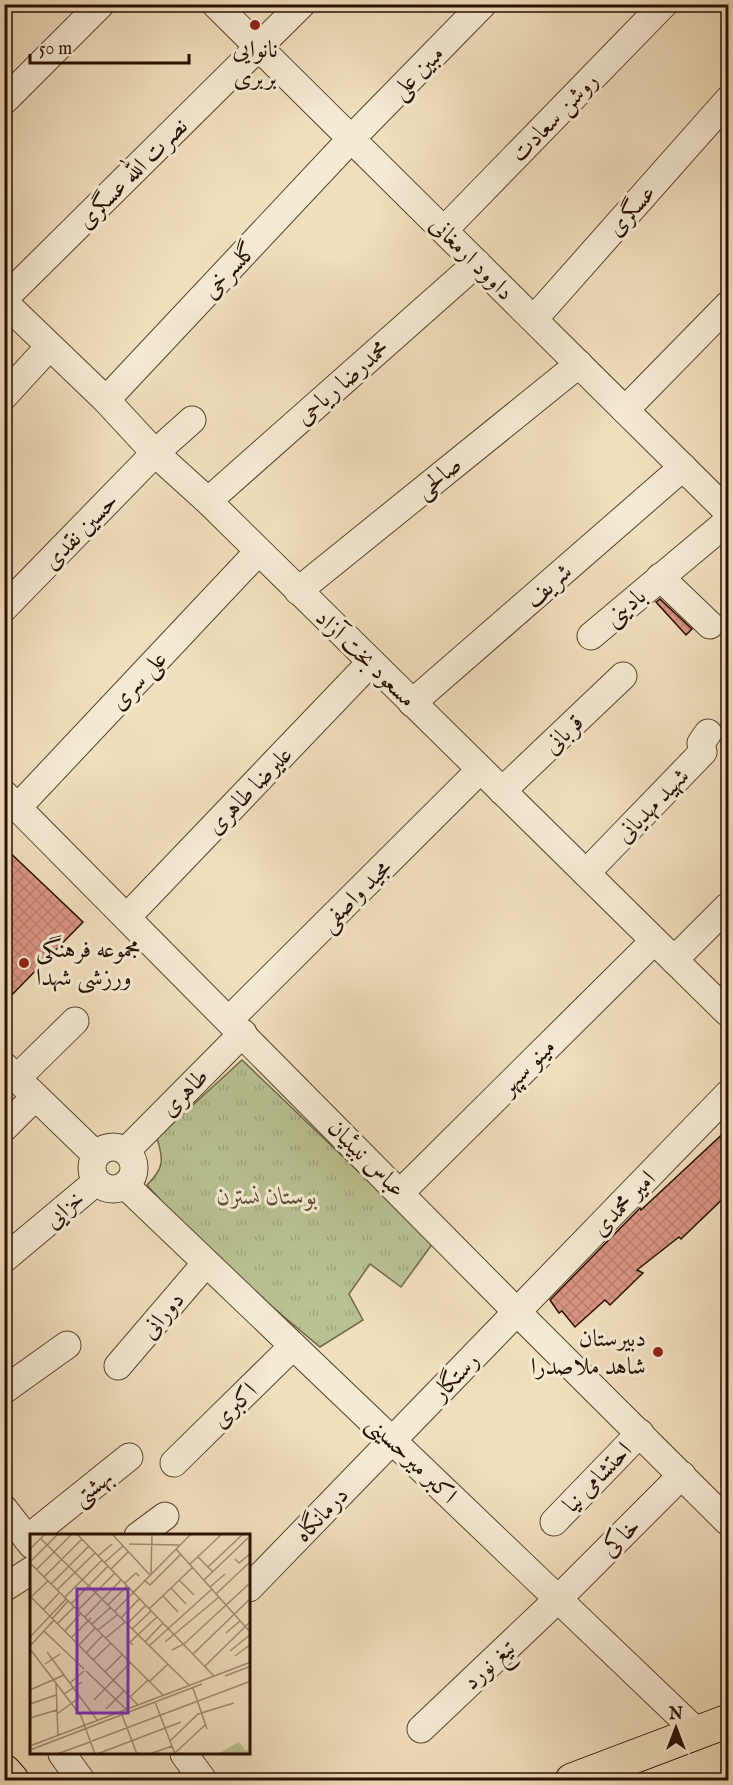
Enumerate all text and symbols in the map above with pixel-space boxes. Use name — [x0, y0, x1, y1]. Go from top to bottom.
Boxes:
marker: نانوایی بربری — [248, 18, 262, 32]
scale bar — [30, 27, 189, 65]
place label: نانوایی بربری — [232, 35, 278, 94]
text: 50 m — [39, 38, 72, 61]
street label: مبین علی — [385, 39, 451, 107]
street label: روشن سعادت — [504, 66, 606, 170]
street label: نصرت الله عسگری — [67, 108, 195, 236]
street label: عسگری — [601, 179, 663, 243]
street label: داوود ارمغانی — [422, 210, 520, 308]
street label: گلسرخی — [195, 235, 264, 306]
street label: محمدرضا ریاحی — [290, 334, 396, 432]
street label: صالحی — [409, 450, 469, 506]
street label: حسین نقدی — [37, 487, 126, 577]
street label: شریف — [519, 557, 579, 615]
street label: بادینی — [599, 582, 653, 635]
street label: مسعود بخت آزاد — [308, 603, 422, 715]
street label: علی سری — [104, 645, 174, 717]
street label: قربانی — [537, 708, 591, 762]
street label: علیرضا طاهری — [200, 740, 300, 842]
street label: شهید مهدیانی — [610, 762, 697, 850]
street label: مجید واصفی — [313, 853, 399, 939]
place label: مجموعه فرهنگی ورزشی شهدا — [36, 935, 141, 994]
marker: مجموعه فرهنگی ورزشی شهدا — [17, 956, 31, 970]
street label: مینو سپهر — [491, 1032, 563, 1104]
street label: طاهری — [154, 1062, 216, 1124]
street label: عباس نبیئیان — [320, 1113, 412, 1205]
street label: امیر محمدی — [585, 1164, 663, 1244]
park label: بوستان نسترن — [217, 1182, 318, 1213]
street label: خزایی — [38, 1184, 92, 1236]
street label: دورانی — [134, 1286, 192, 1346]
place label: دبیرستان شاهد ملاصدرا — [531, 1324, 646, 1383]
marker: دبیرستان شاهد ملاصدرا — [651, 1345, 665, 1359]
street label: رستگار — [423, 1346, 487, 1409]
street label: اکبری — [206, 1377, 265, 1436]
street label: اکبر میرحسینی — [359, 1409, 463, 1511]
street label: احتشامی نیا — [557, 1436, 639, 1520]
street label: بهشتی — [66, 1462, 120, 1514]
street label: درمانگاه — [287, 1480, 356, 1549]
street label: خاکی — [594, 1511, 647, 1564]
inset map — [30, 1534, 250, 1755]
street label: تیغ نورد — [457, 1633, 527, 1701]
north arrow — [646, 1698, 706, 1758]
text: N — [668, 1705, 683, 1725]

